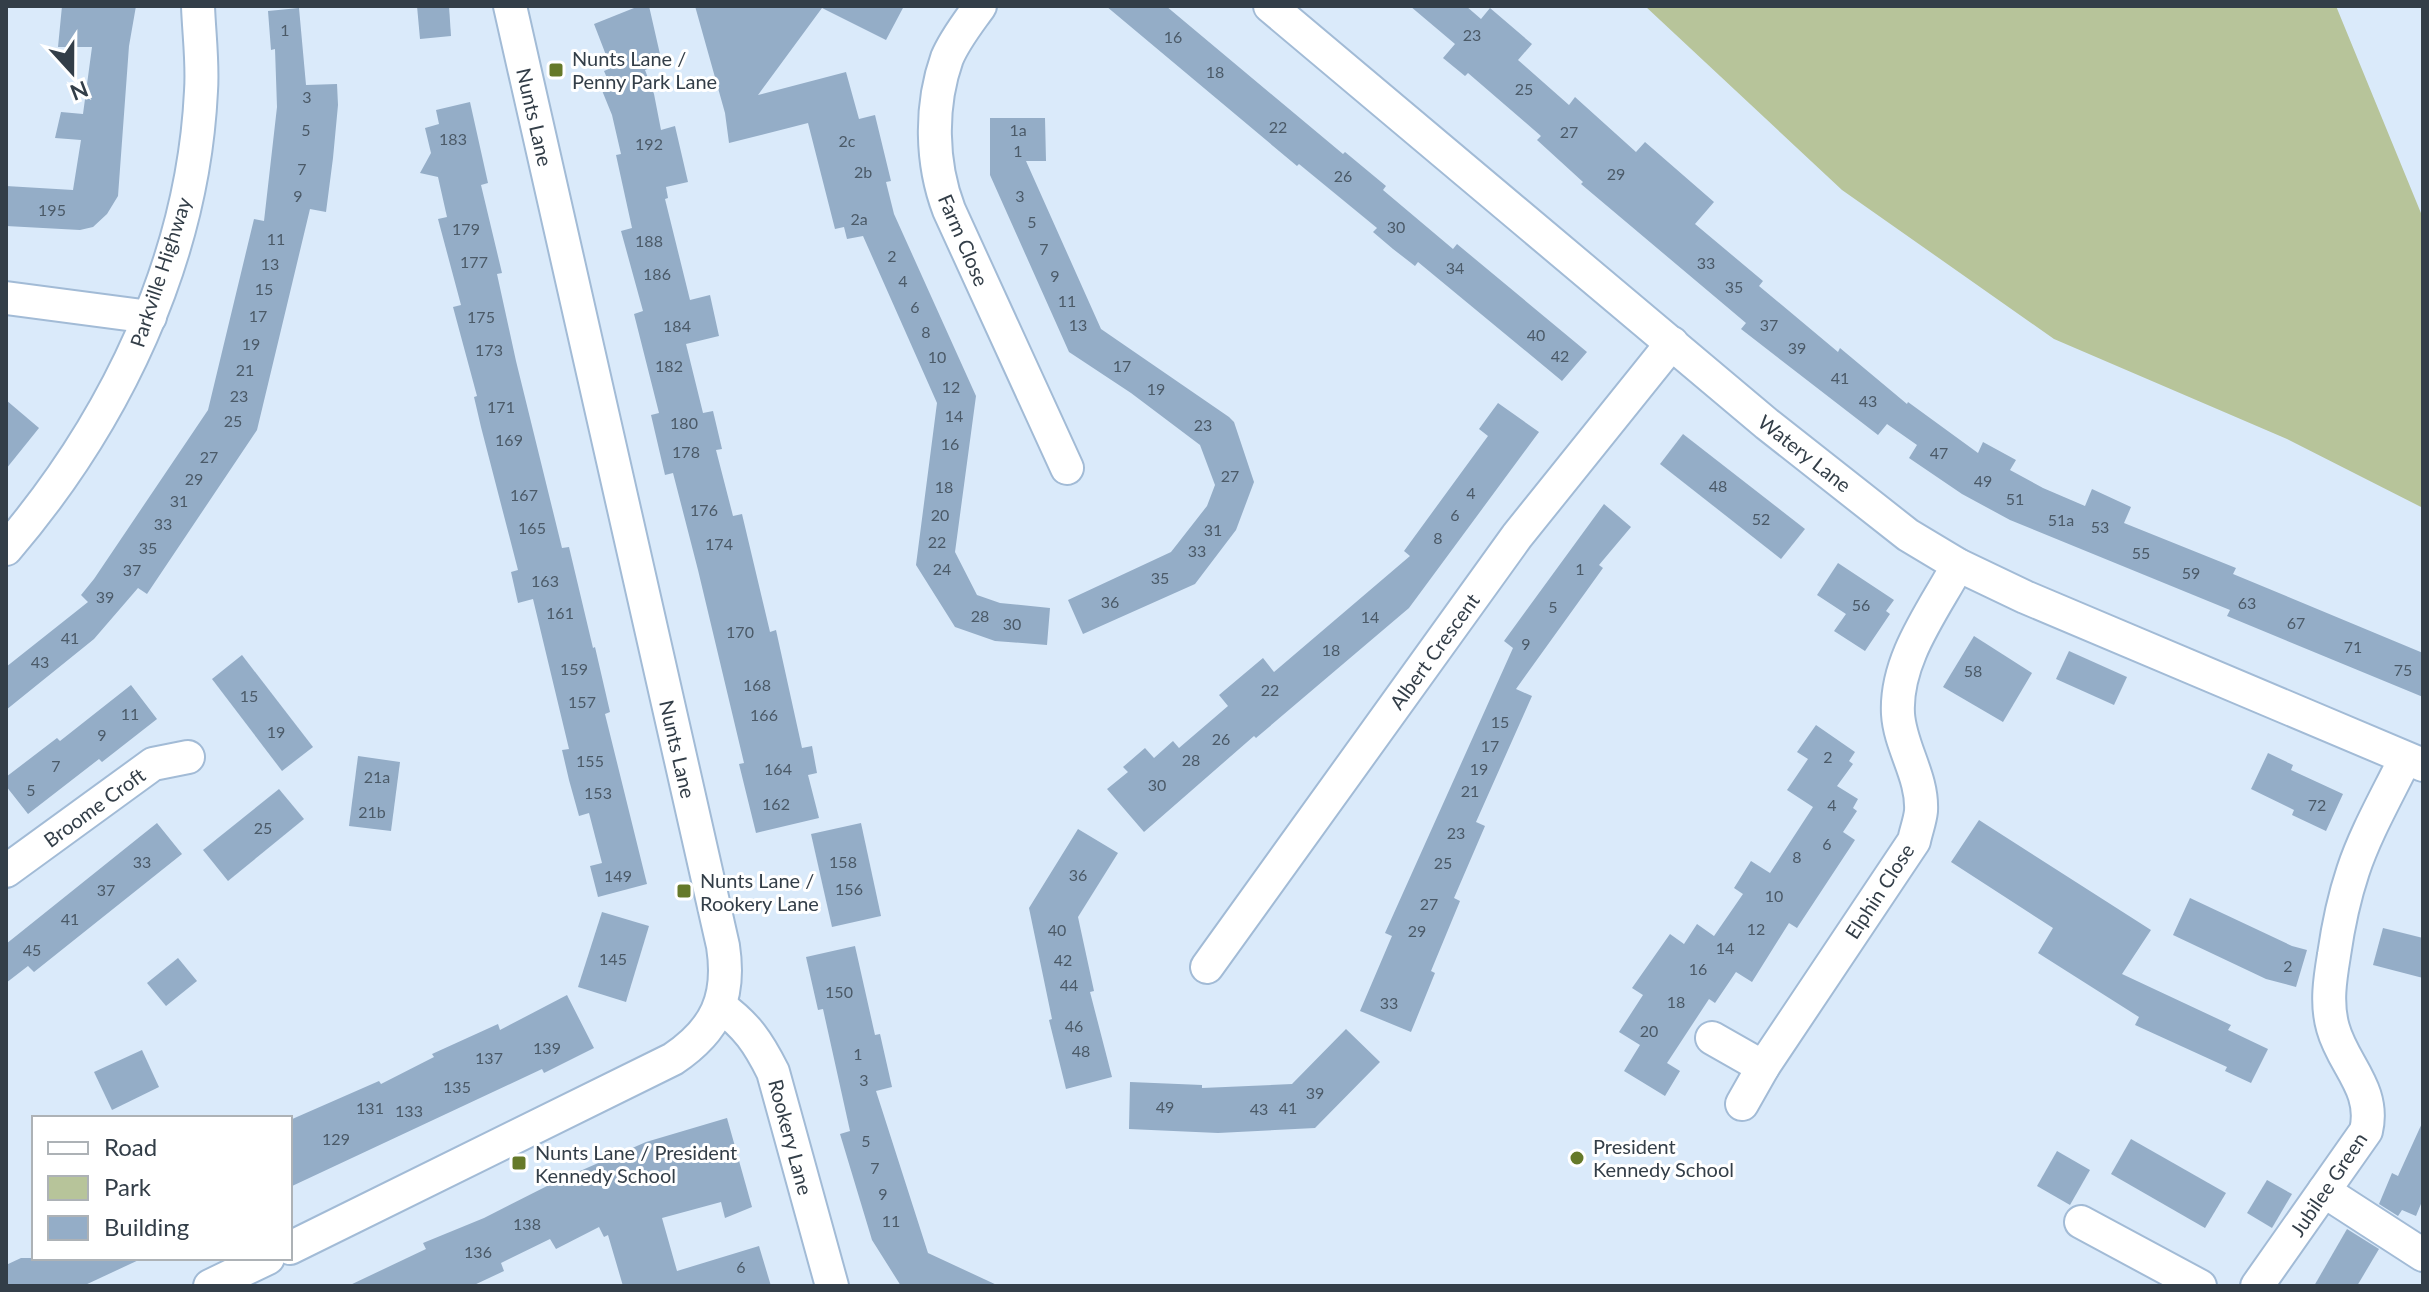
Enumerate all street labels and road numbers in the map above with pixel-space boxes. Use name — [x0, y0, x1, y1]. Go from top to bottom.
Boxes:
street label: Nunts Lane — [512, 66, 558, 168]
street label: Farm Close — [934, 191, 994, 289]
street label: Parkville Highway — [124, 193, 196, 350]
street label: Watery Lane — [1754, 409, 1856, 497]
street label: Albert Crescent — [1384, 589, 1484, 713]
street label: Nunts Lane — [655, 698, 701, 800]
street label: Broome Croft — [39, 762, 150, 852]
street label: Elphin Close — [1839, 839, 1919, 943]
street label: Rookery Lane — [764, 1076, 818, 1198]
street label: Jubilee Green — [2285, 1128, 2371, 1240]

